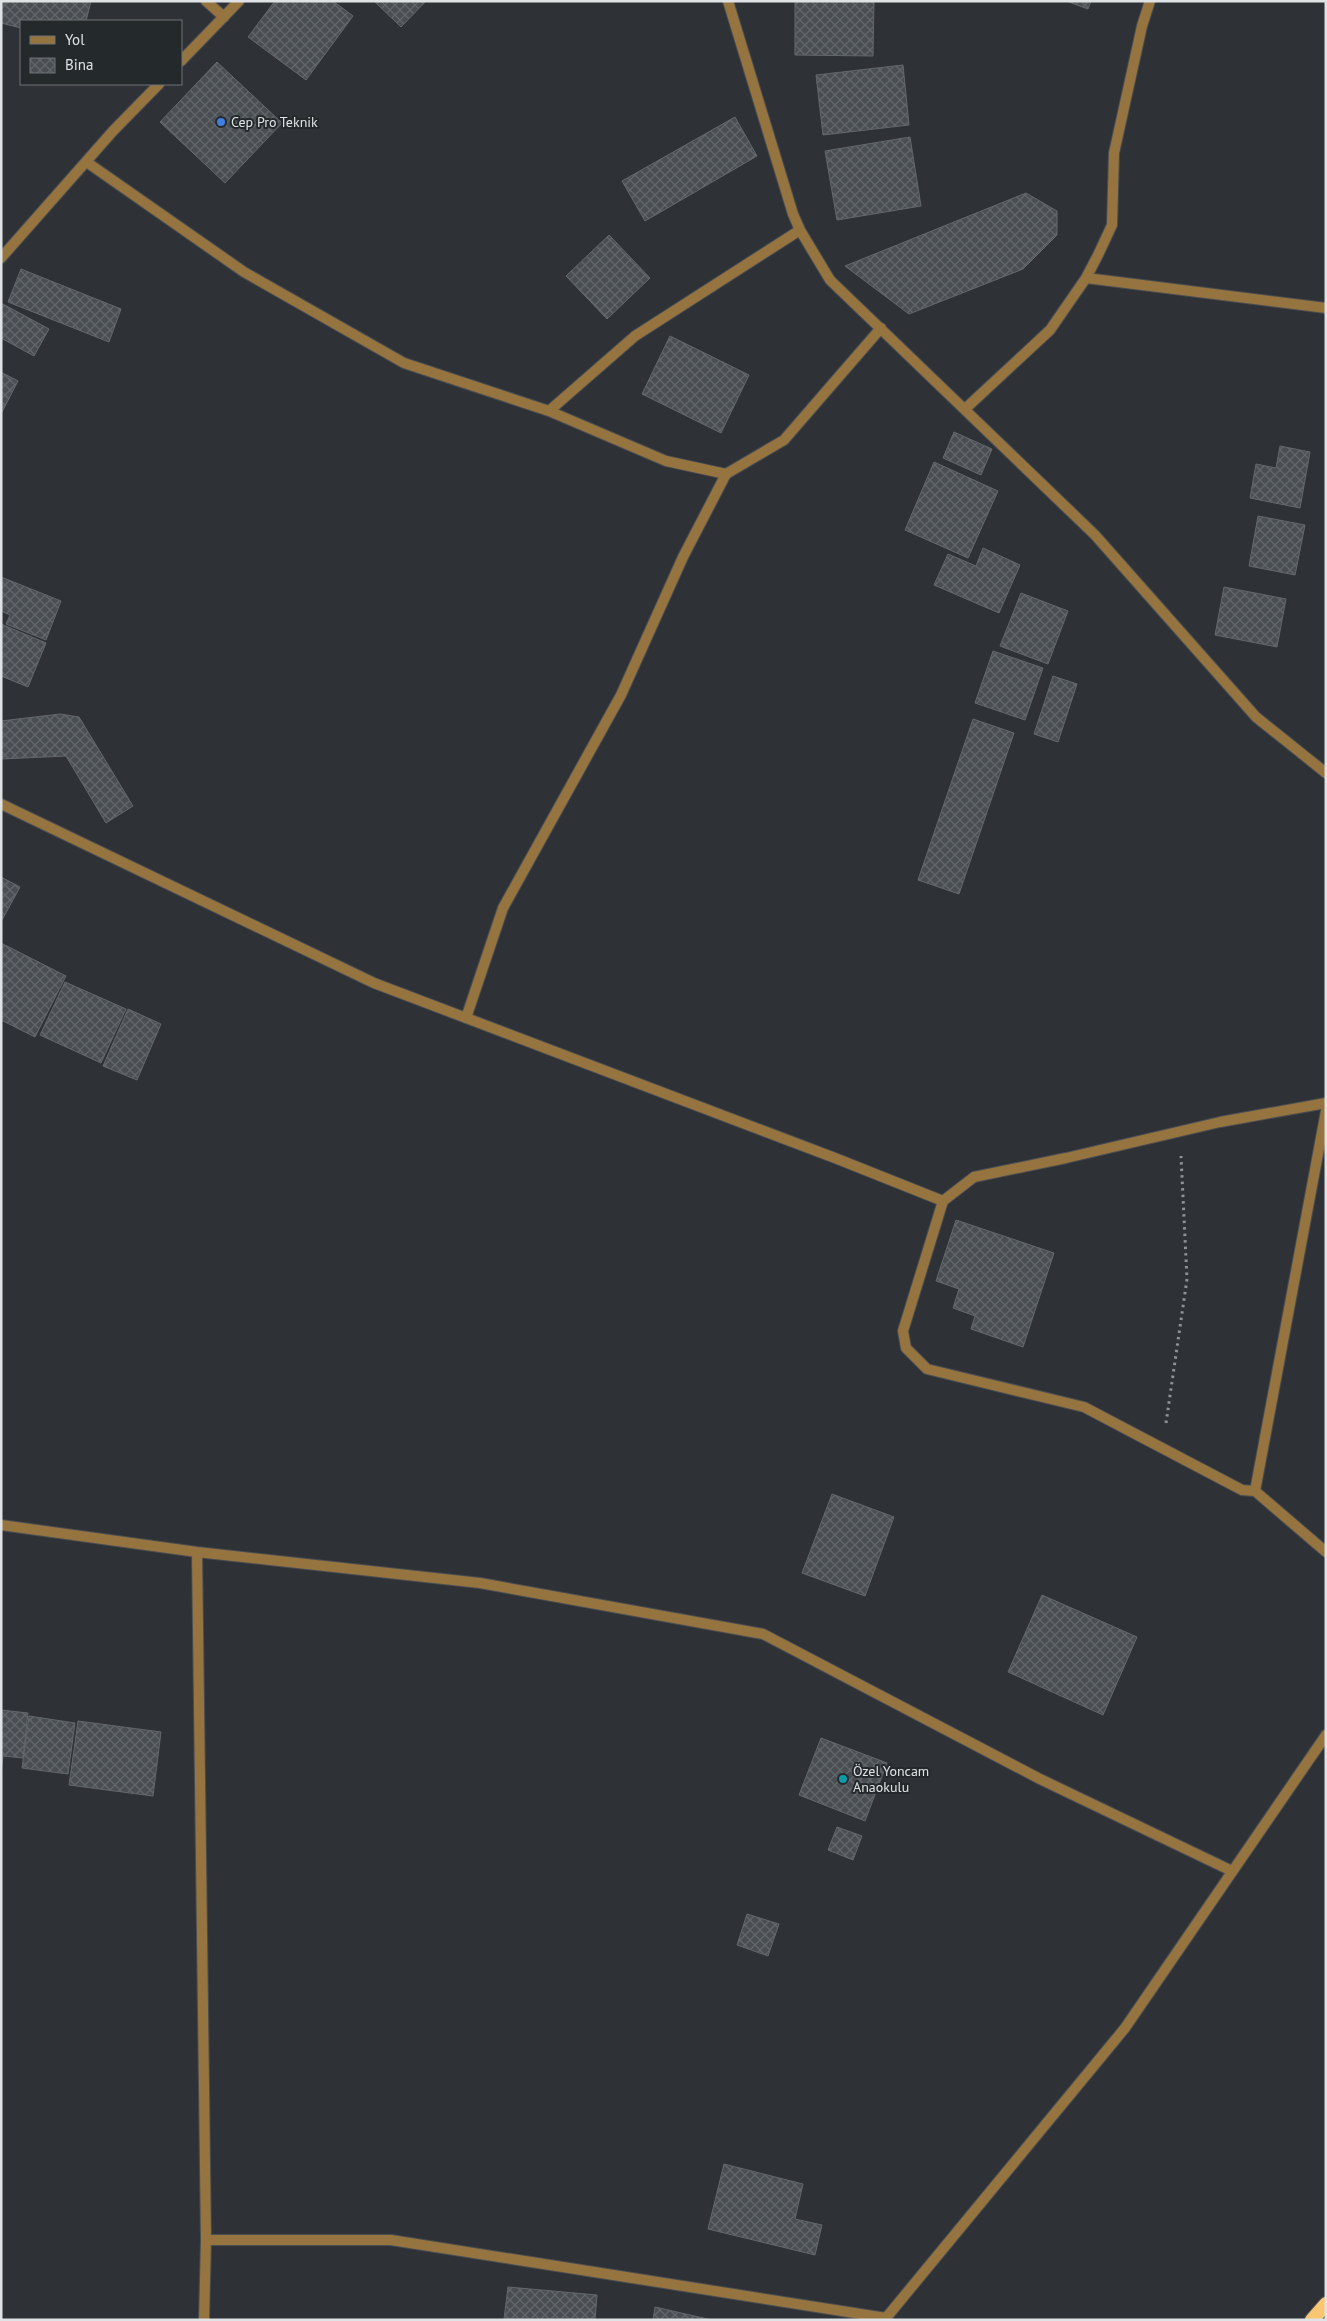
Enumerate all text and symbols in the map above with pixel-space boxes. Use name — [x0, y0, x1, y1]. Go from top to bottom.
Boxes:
legend — [20, 20, 182, 85]
text: Yol — [65, 30, 85, 49]
text: Bina — [65, 55, 93, 74]
place label: Cep Pro Teknik — [231, 113, 318, 131]
marker: Cep Pro Teknik — [215, 116, 227, 128]
place label: Özel Yoncam Anaokulu — [853, 1762, 929, 1796]
marker: Özel Yoncam Anaokulu — [837, 1773, 849, 1785]

